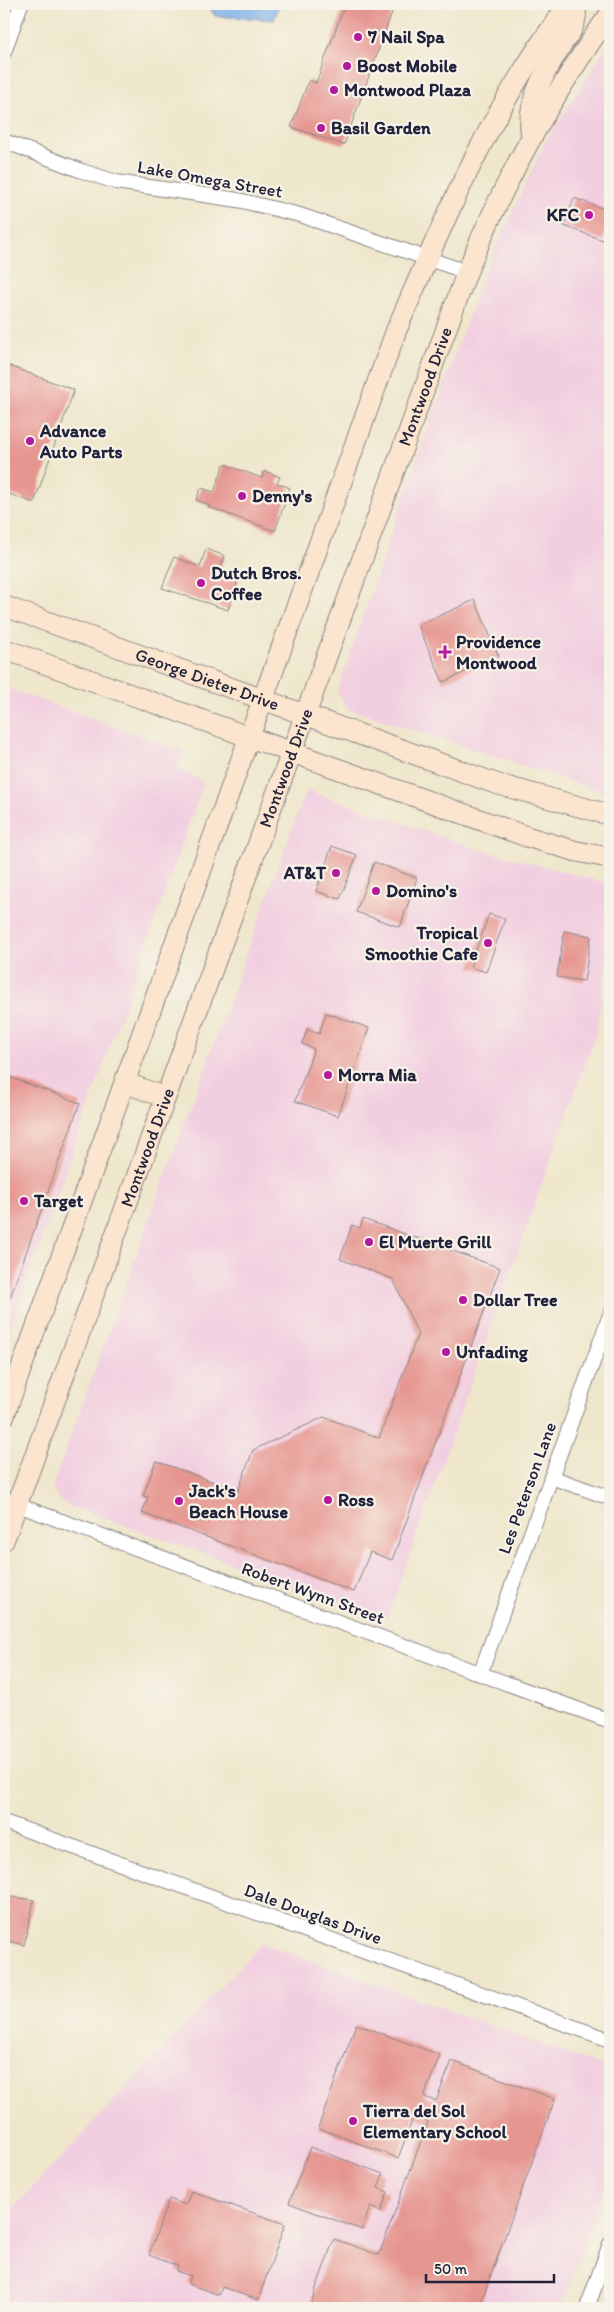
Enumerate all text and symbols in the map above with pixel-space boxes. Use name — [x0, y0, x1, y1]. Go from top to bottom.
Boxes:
place label: 7 Nail Spa — [367, 26, 445, 48]
marker: 7 Nail Spa — [352, 31, 364, 43]
place label: Boost Mobile — [357, 55, 458, 77]
marker: Boost Mobile — [341, 60, 353, 72]
place label: Montwood Plaza — [344, 79, 471, 101]
marker: Montwood Plaza — [328, 84, 340, 96]
place label: Basil Garden — [331, 117, 431, 139]
marker: Basil Garden — [315, 122, 327, 134]
street label: Lake Omega Street — [136, 155, 284, 203]
place label: KFC — [547, 204, 579, 226]
marker: KFC — [583, 209, 595, 221]
street label: Montwood Drive — [393, 324, 457, 449]
place label: Advance Auto Parts — [39, 420, 122, 463]
marker: Advance Auto Parts — [24, 435, 36, 447]
place label: Denny's — [252, 485, 312, 507]
marker: Denny's — [236, 490, 248, 502]
place label: Dutch Bros. Coffee — [211, 562, 302, 605]
marker: Dutch Bros. Coffee — [195, 577, 207, 589]
place label: Providence Montwood — [456, 631, 541, 674]
street label: George Dieter Drive — [132, 643, 282, 715]
marker: Providence Montwood — [438, 645, 452, 659]
street label: Montwood Drive — [254, 705, 318, 830]
place label: AT&T — [283, 862, 327, 884]
marker: AT&T — [330, 867, 342, 879]
place label: Domino's — [386, 880, 457, 902]
marker: Domino's — [370, 885, 382, 897]
place label: Tropical Smoothie Cafe — [365, 922, 479, 965]
marker: Tropical Smoothie Cafe — [482, 937, 494, 949]
place label: Morra Mia — [338, 1064, 417, 1086]
marker: Morra Mia — [322, 1069, 334, 1081]
street label: Montwood Drive — [116, 1085, 179, 1210]
place label: Target — [33, 1190, 84, 1212]
marker: Target — [18, 1195, 30, 1207]
place label: El Muerte Grill — [379, 1231, 492, 1253]
marker: El Muerte Grill — [363, 1236, 375, 1248]
place label: Dollar Tree — [473, 1289, 558, 1311]
marker: Dollar Tree — [457, 1294, 469, 1306]
place label: Unfading — [456, 1341, 529, 1363]
marker: Unfading — [440, 1346, 452, 1358]
street label: Les Peterson Lane — [493, 1419, 561, 1557]
place label: Jack's Beach House — [188, 1480, 288, 1523]
place label: Ross — [338, 1489, 374, 1511]
marker: Ross — [322, 1494, 334, 1506]
marker: Jack's Beach House — [173, 1495, 185, 1507]
street label: Robert Wynn Street — [238, 1557, 388, 1629]
street label: Dale Douglas Drive — [241, 1879, 385, 1949]
place label: Tierra del Sol Elementary School — [362, 2100, 507, 2143]
marker: Tierra del Sol Elementary School — [347, 2115, 359, 2127]
scale bar — [426, 2252, 554, 2284]
text: 50 m — [434, 2260, 467, 2278]

